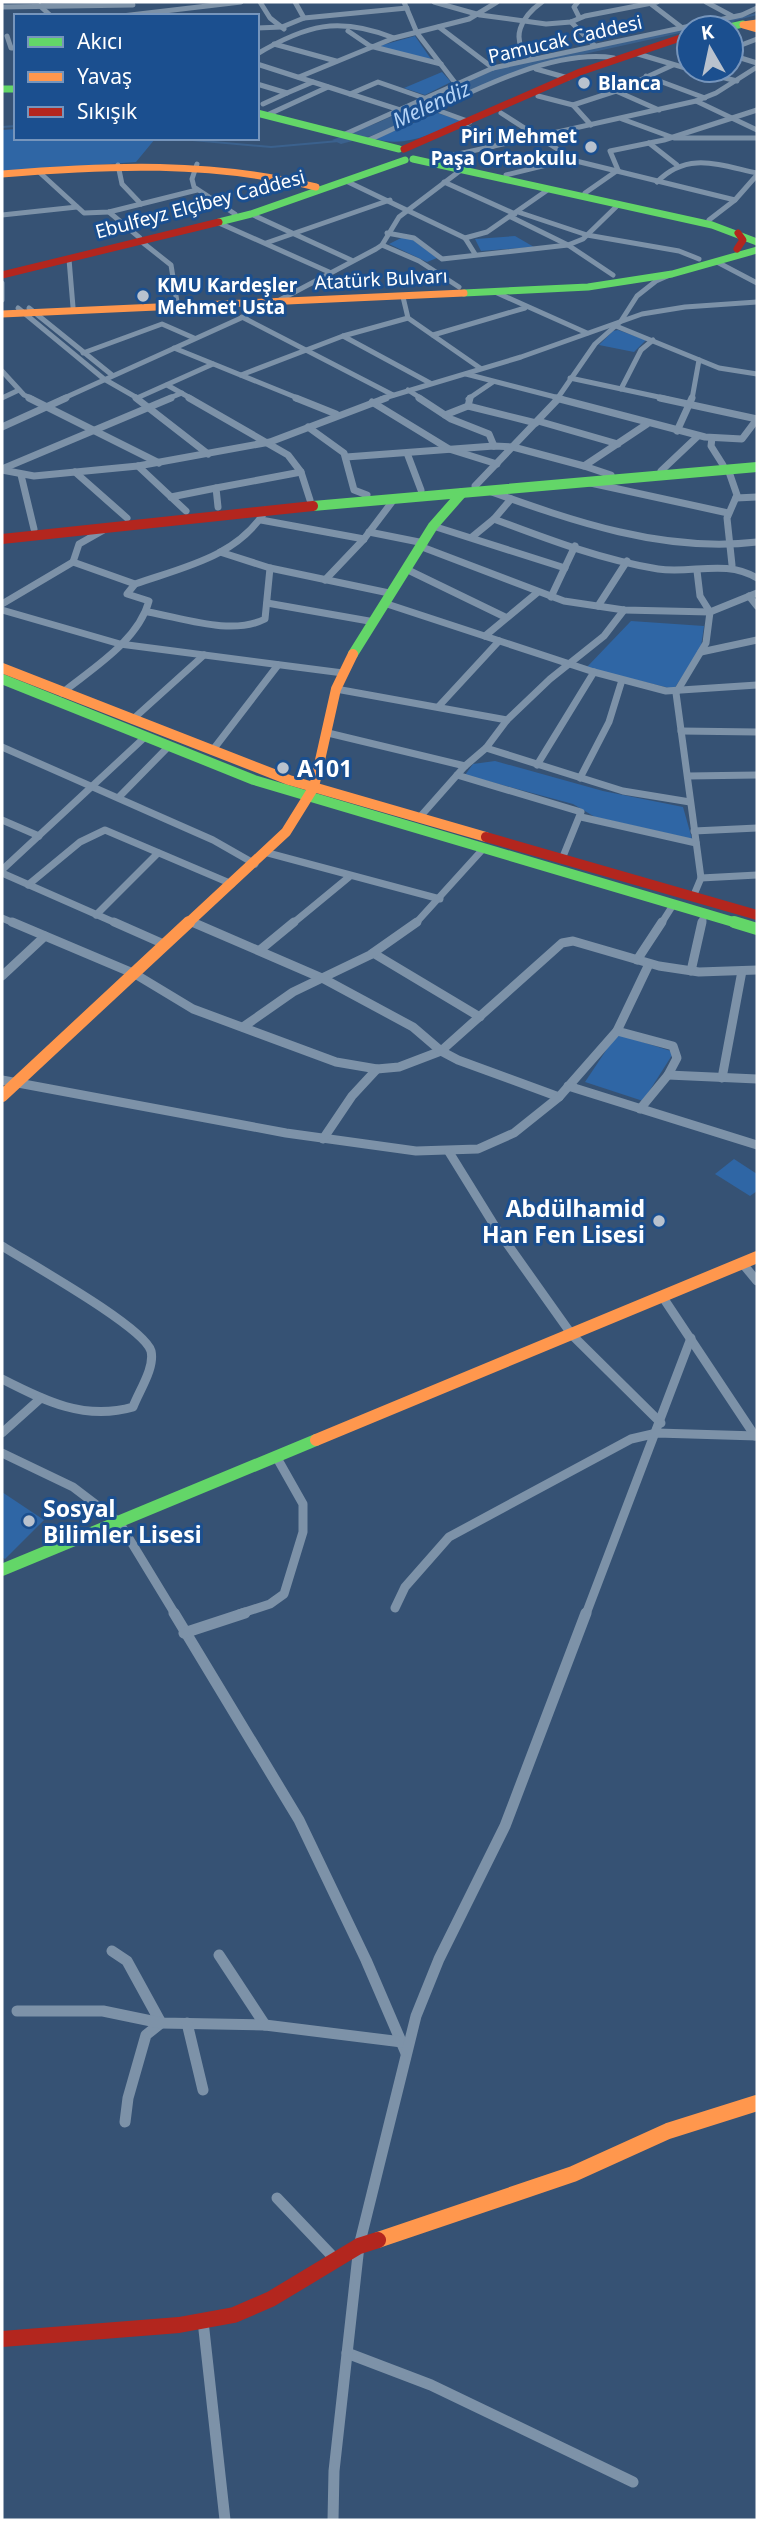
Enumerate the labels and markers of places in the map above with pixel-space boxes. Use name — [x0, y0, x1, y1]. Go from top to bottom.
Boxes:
place label: Blanca — [598, 70, 661, 96]
marker: Blanca — [576, 75, 592, 91]
place label: Piri Mehmet Paşa Ortaokulu — [431, 123, 577, 171]
marker: Piri Mehmet Paşa Ortaokulu — [583, 139, 599, 155]
place label: KMU Kardeşler Mehmet Usta — [157, 272, 298, 320]
marker: KMU Kardeşler Mehmet Usta — [135, 288, 151, 304]
place label: A101 — [297, 752, 352, 784]
marker: A101 — [275, 760, 291, 776]
place label: Abdülhamid Han Fen Lisesi — [482, 1192, 645, 1250]
marker: Abdülhamid Han Fen Lisesi — [651, 1213, 667, 1229]
place label: Sosyal Bilimler Lisesi — [43, 1492, 202, 1550]
marker: Sosyal Bilimler Lisesi — [21, 1513, 37, 1529]

